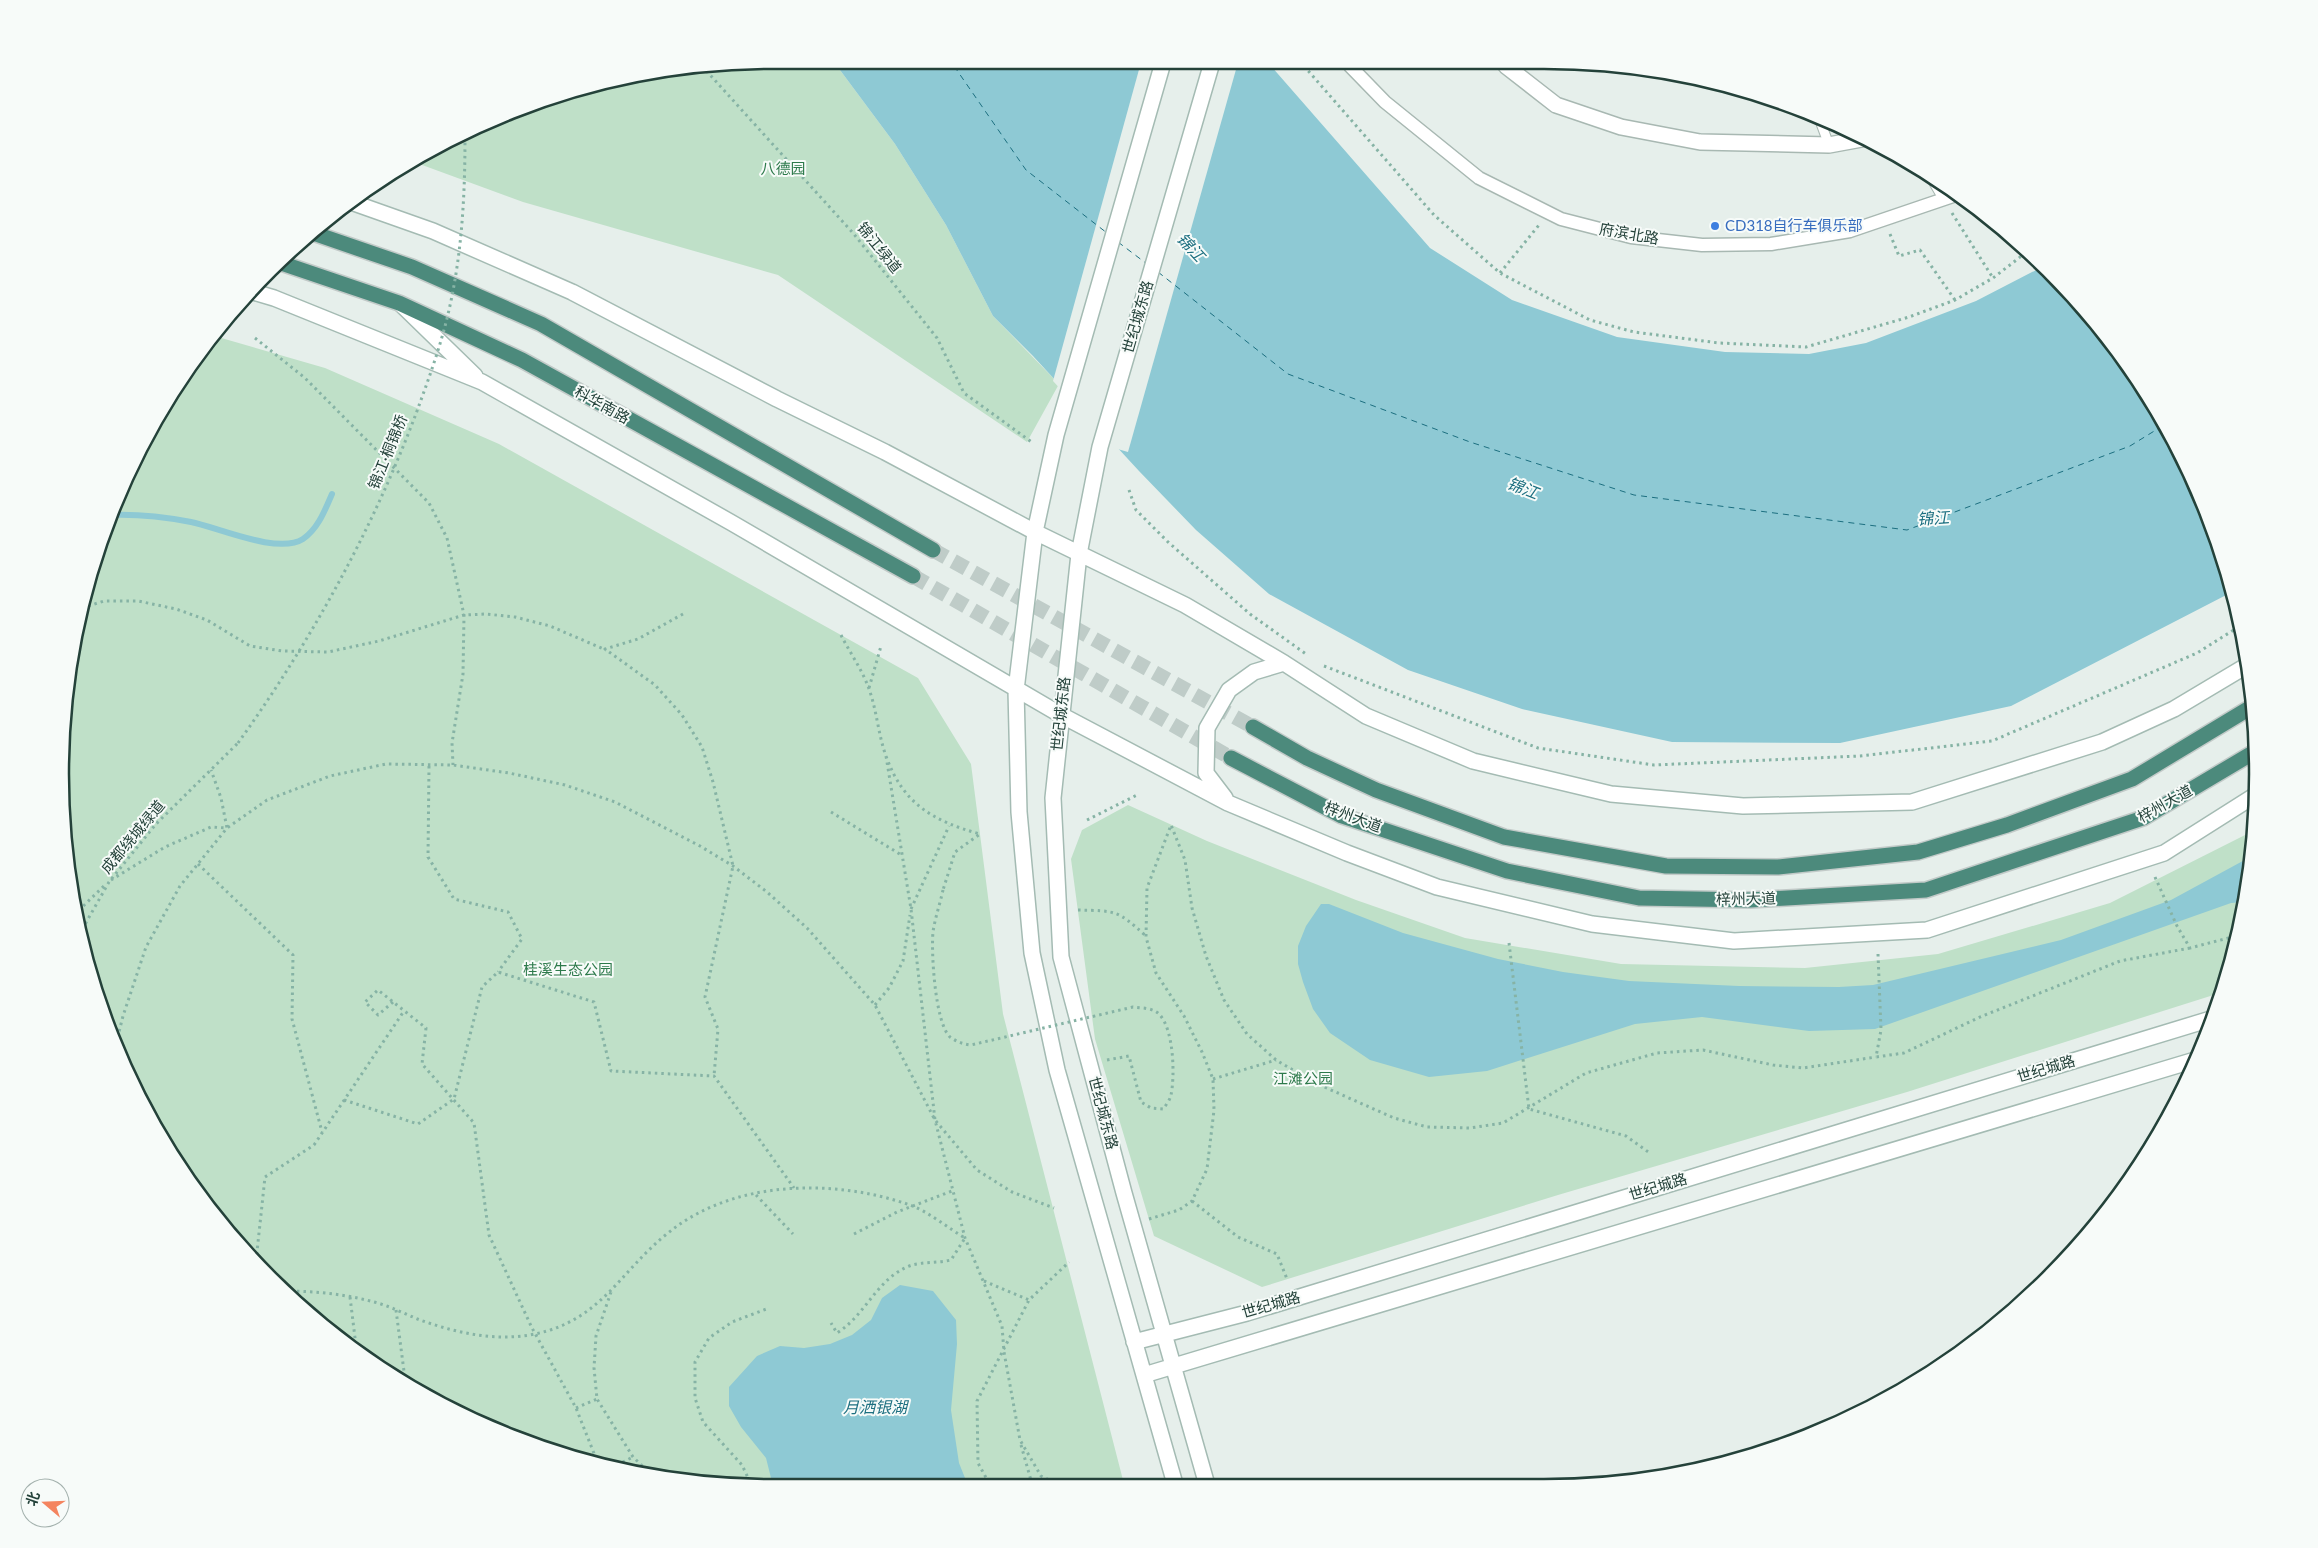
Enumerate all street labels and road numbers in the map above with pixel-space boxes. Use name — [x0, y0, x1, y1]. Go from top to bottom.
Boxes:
street label: 锦江绿道 — [854, 218, 906, 276]
street label: 府滨北路 — [1598, 219, 1660, 247]
street label: 世纪城东路 — [1118, 278, 1156, 355]
street label: 科华南路 — [572, 382, 633, 427]
street label: 锦江·桐锦桥 — [364, 412, 410, 492]
street label: 世纪城东路 — [1047, 676, 1073, 752]
street label: 梓州大道 — [2134, 781, 2195, 826]
street label: 成都绕城绿道 — [96, 796, 168, 877]
street label: 梓州大道 — [1322, 797, 1385, 835]
street label: 梓州大道 — [1716, 888, 1776, 908]
street label: 世纪城路 — [2014, 1051, 2077, 1085]
street label: 世纪城东路 — [1086, 1074, 1122, 1151]
street label: 世纪城路 — [1626, 1169, 1689, 1203]
street label: 世纪城路 — [1239, 1287, 1302, 1321]

